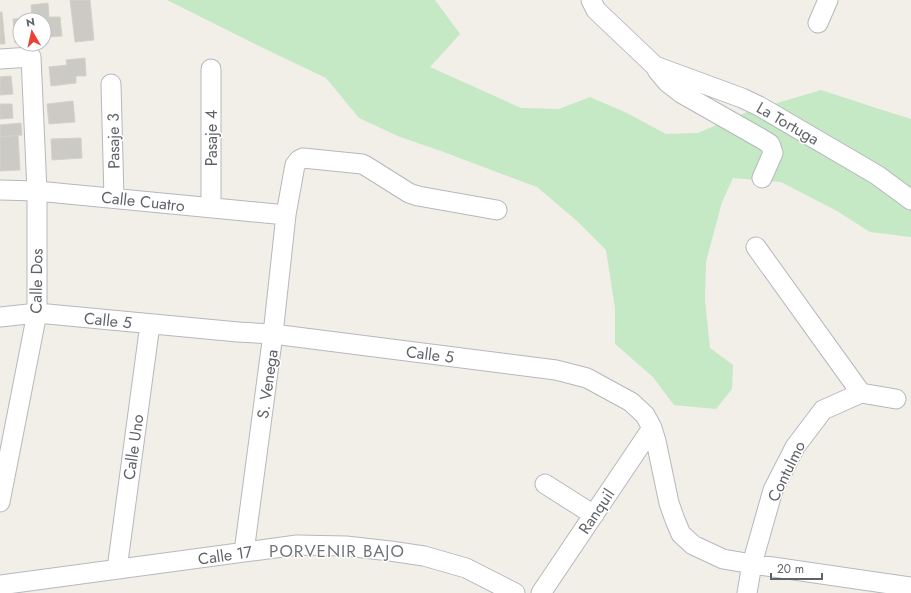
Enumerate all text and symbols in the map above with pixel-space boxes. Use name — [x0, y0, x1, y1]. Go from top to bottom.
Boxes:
north arrow — [12, 12, 52, 52]
text: N — [25, 14, 36, 31]
street label: La Tortuga — [752, 96, 823, 151]
street label: Pasaje 4 — [200, 110, 223, 166]
street label: Pasaje 3 — [102, 113, 125, 169]
street label: Calle Cuatro — [100, 186, 186, 217]
street label: Calle Dos — [24, 248, 49, 314]
street label: Calle 5 — [83, 307, 133, 334]
street label: Calle 5 — [405, 340, 455, 369]
street label: S. Venega — [251, 348, 284, 420]
street label: Calle Uno — [117, 412, 150, 481]
street label: Contulmo — [762, 437, 811, 506]
street label: Ranquil — [573, 484, 620, 539]
district label: PORVENIR BAJO — [269, 539, 405, 563]
street label: Calle 17 — [196, 540, 254, 571]
scale bar — [771, 555, 822, 581]
text: 20 m — [777, 560, 804, 578]

